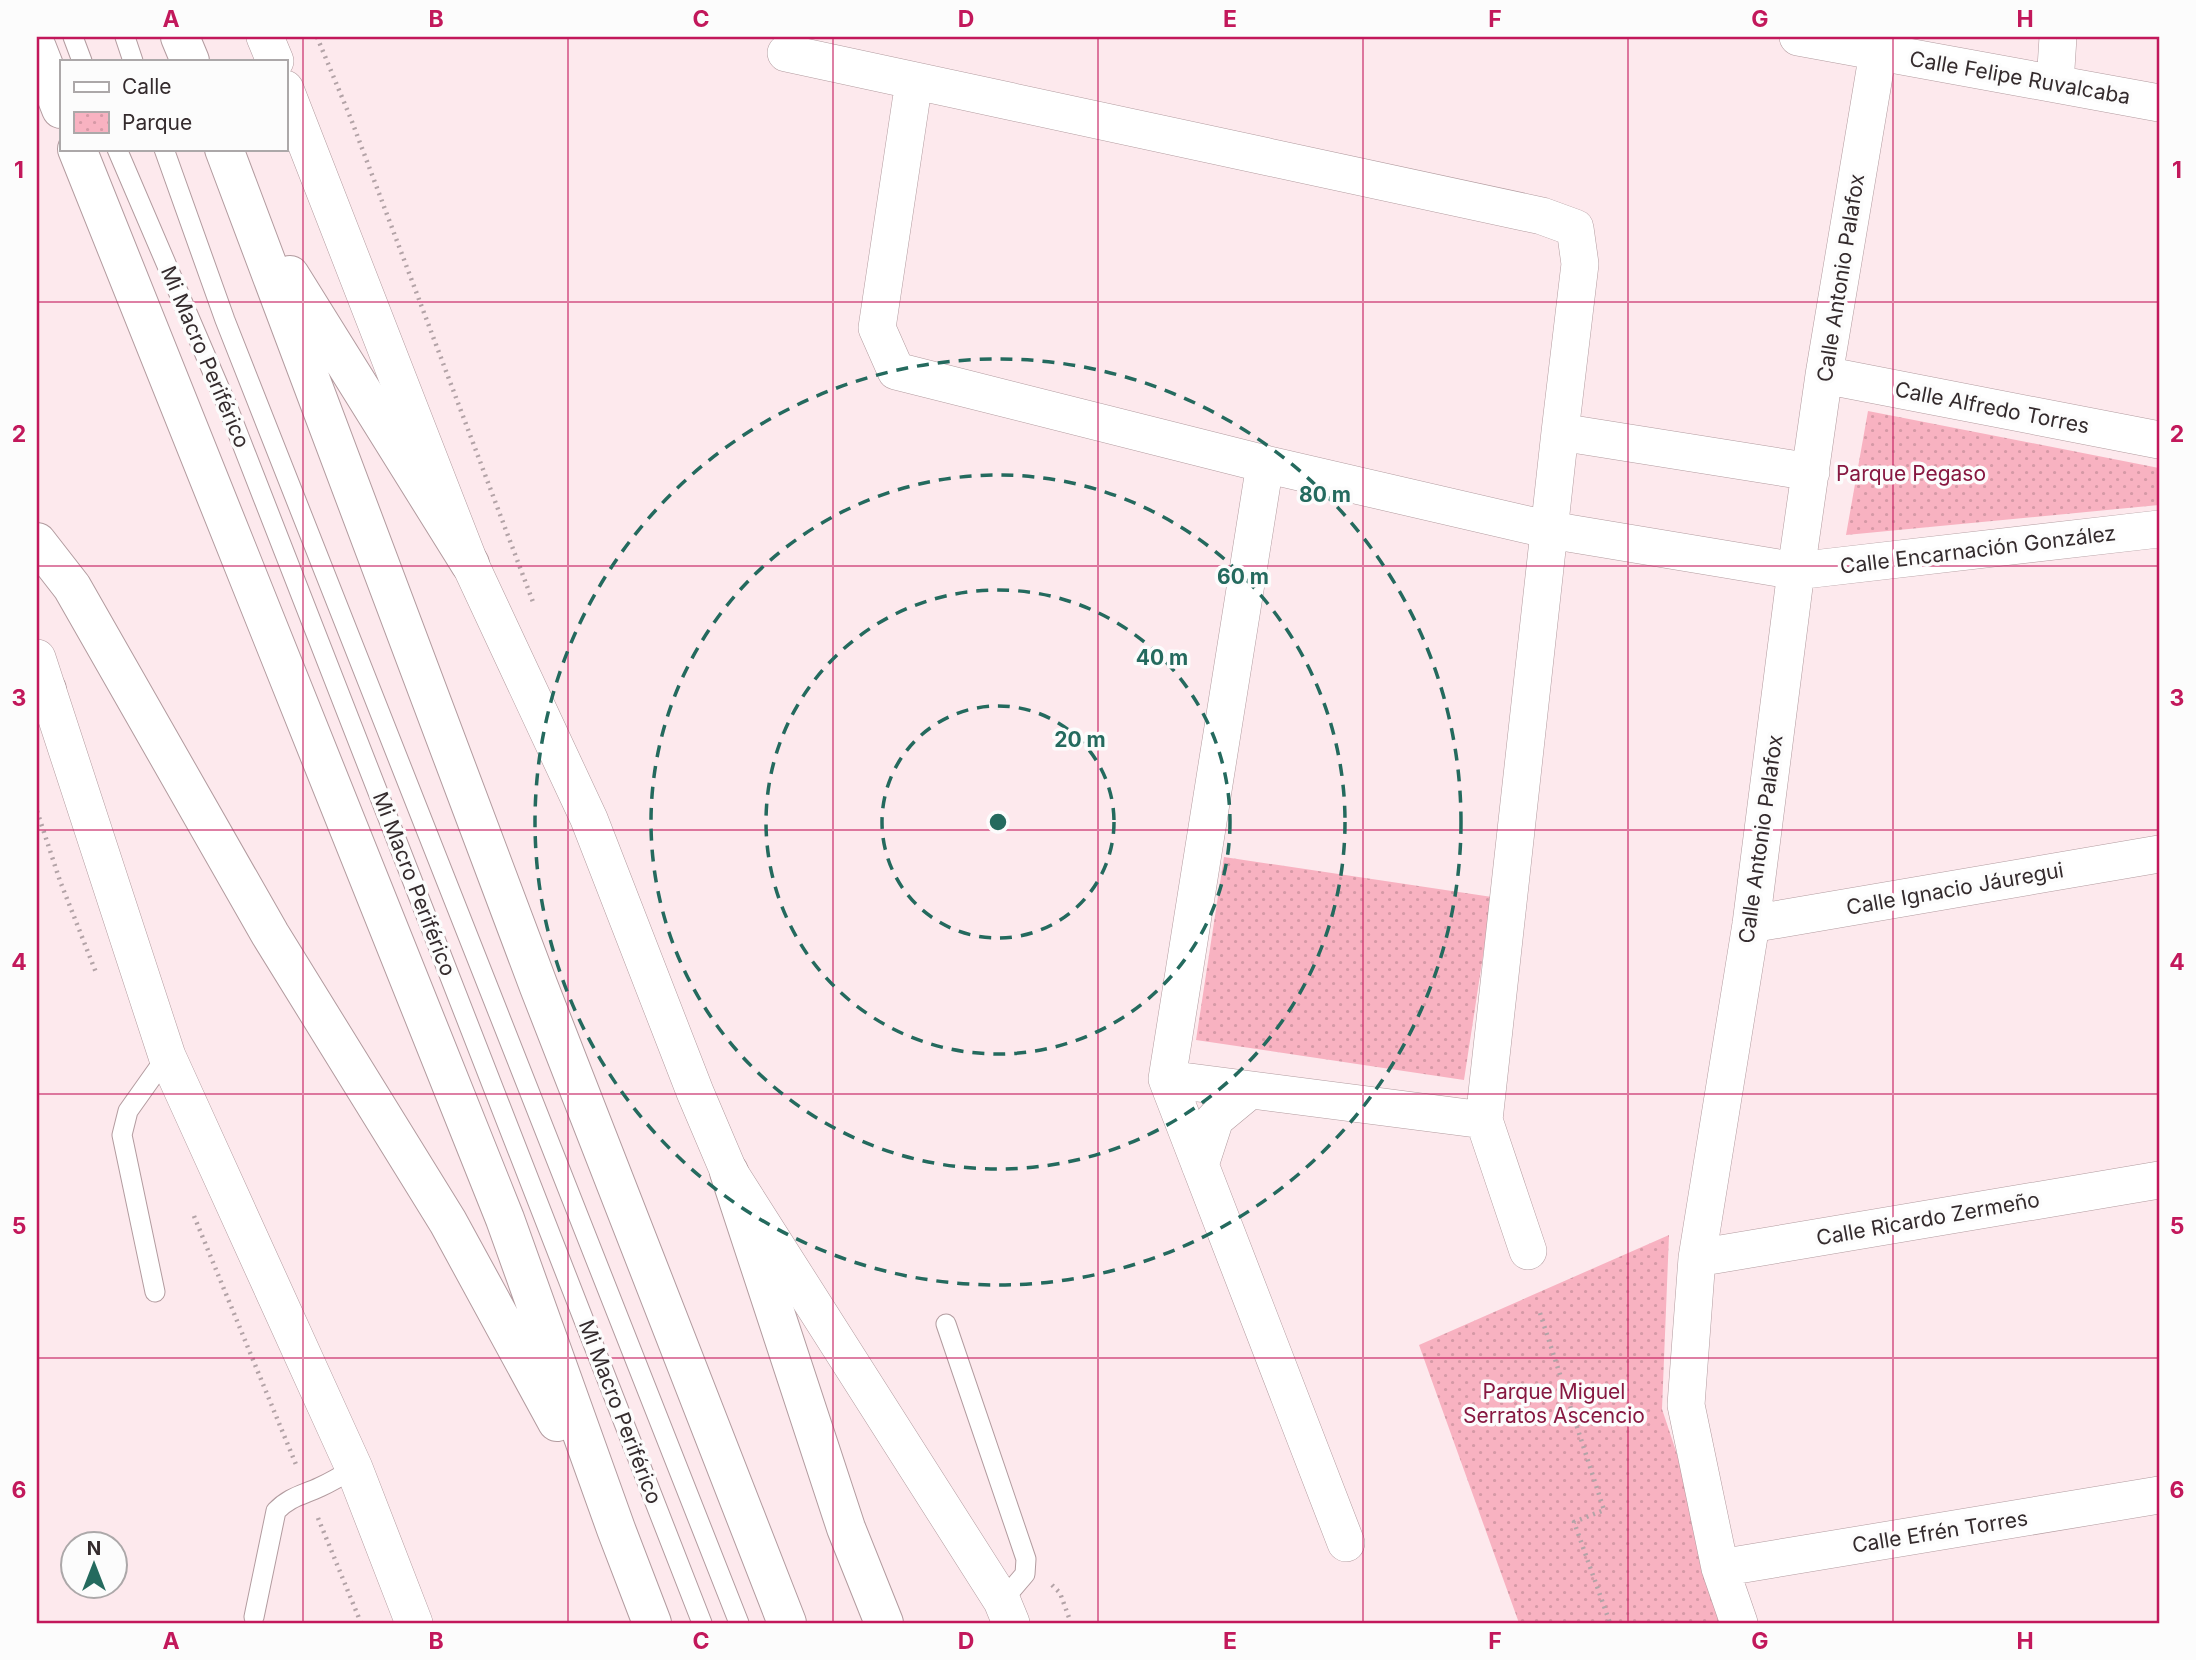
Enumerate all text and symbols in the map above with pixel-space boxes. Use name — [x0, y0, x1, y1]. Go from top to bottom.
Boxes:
text: A — [162, 5, 180, 33]
text: B — [428, 5, 444, 33]
text: C — [692, 5, 710, 33]
text: D — [958, 5, 974, 33]
text: E — [1223, 5, 1237, 33]
text: F — [1488, 5, 1502, 33]
text: G — [1751, 5, 1769, 33]
text: H — [2016, 5, 2034, 33]
street label: Calle Felipe Ruvalcaba — [1908, 46, 2132, 109]
legend — [60, 60, 287, 150]
text: Calle — [122, 74, 172, 99]
text: Parque — [122, 110, 192, 135]
text: 1 — [14, 156, 24, 184]
text: 1 — [2172, 156, 2182, 184]
street label: Calle Antonio Palafox — [1812, 172, 1869, 384]
street label: Mi Macro Periférico — [156, 262, 255, 451]
street label: Calle Alfredo Torres — [1893, 376, 2091, 439]
text: 2 — [12, 420, 26, 448]
text: 2 — [2170, 420, 2184, 448]
park label: Parque Pegaso — [1836, 461, 1986, 486]
text: 80 m — [1299, 482, 1351, 507]
street label: Calle Encarnación González — [1839, 520, 2117, 579]
text: 60 m — [1217, 564, 1269, 589]
text: 40 m — [1136, 645, 1188, 670]
text: 3 — [12, 684, 26, 712]
text: 3 — [2170, 684, 2184, 712]
text: 20 m — [1054, 727, 1106, 752]
street label: Calle Antonio Palafox — [1733, 733, 1788, 945]
street label: Mi Macro Periférico — [368, 788, 461, 979]
centre of rings — [986, 810, 1010, 834]
street label: Calle Ignacio Jáuregui — [1844, 857, 2065, 920]
text: 4 — [11, 948, 27, 976]
text: 4 — [2169, 948, 2185, 976]
street label: Calle Ricardo Zermeño — [1814, 1187, 2042, 1250]
text: 5 — [12, 1212, 26, 1240]
text: 5 — [2170, 1212, 2184, 1240]
street label: Mi Macro Periférico — [574, 1316, 667, 1507]
park label: Parque Miguel Serratos Ascencio — [1463, 1379, 1645, 1428]
text: 6 — [12, 1476, 26, 1504]
text: 6 — [2170, 1476, 2184, 1504]
street label: Calle Efrén Torres — [1850, 1505, 2030, 1558]
north arrow — [60, 1530, 130, 1600]
text: N — [87, 1537, 101, 1560]
text: A — [162, 1627, 180, 1655]
text: B — [428, 1627, 444, 1655]
text: C — [692, 1627, 710, 1655]
text: D — [958, 1627, 974, 1655]
text: E — [1223, 1627, 1237, 1655]
text: F — [1488, 1627, 1502, 1655]
text: G — [1751, 1627, 1769, 1655]
text: H — [2016, 1627, 2034, 1655]

